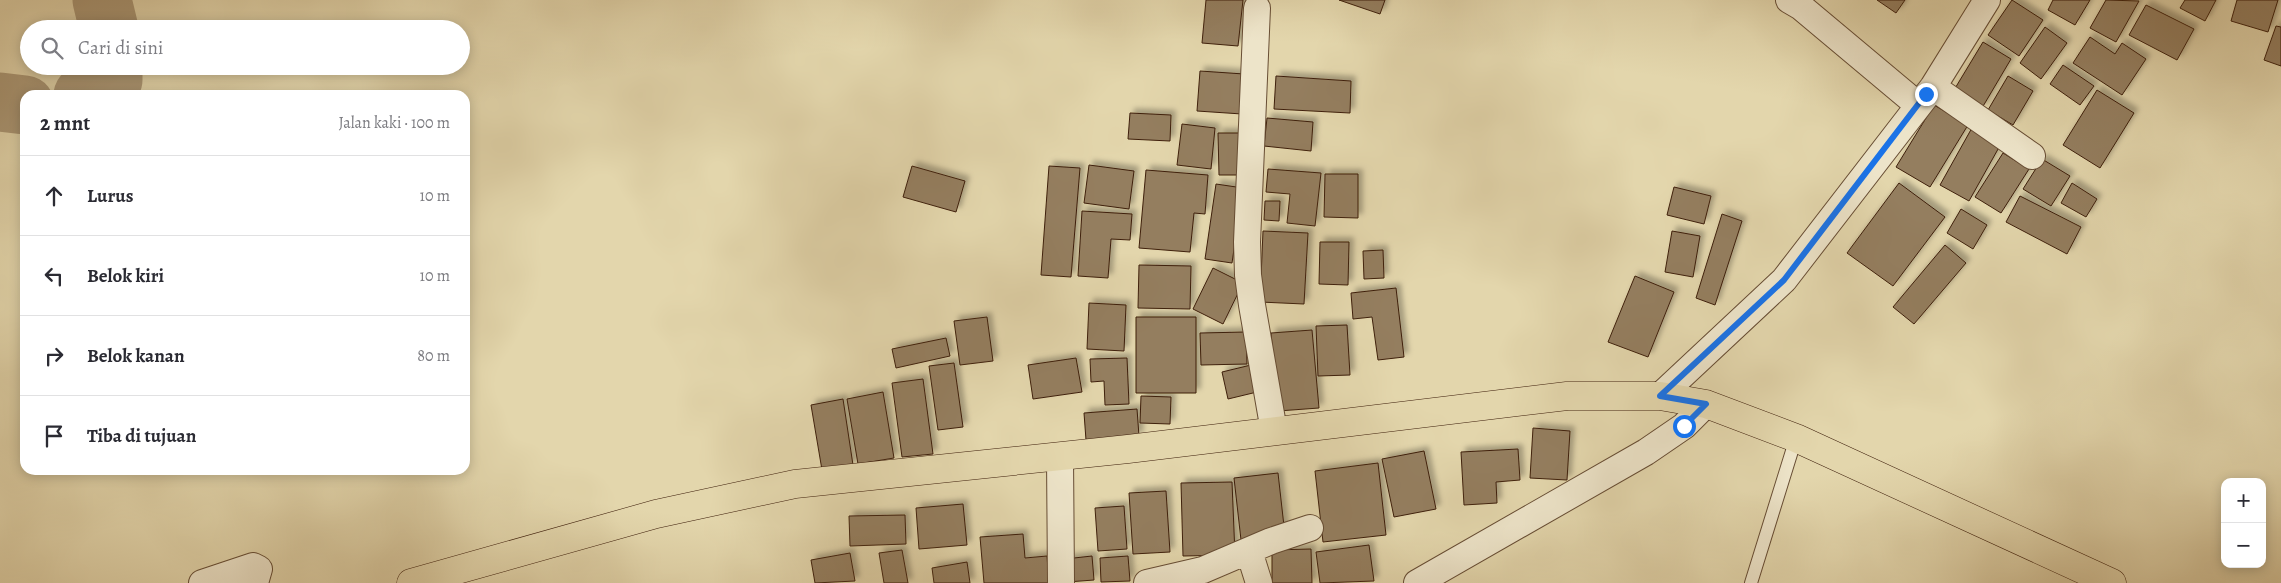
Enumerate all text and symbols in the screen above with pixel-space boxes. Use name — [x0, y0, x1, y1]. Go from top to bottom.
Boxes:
search box — [20, 20, 470, 75]
icon: search — [38, 34, 66, 62]
text: Cari di sini — [78, 35, 163, 61]
route end — [1915, 83, 1938, 106]
text: 2 mnt — [40, 109, 90, 137]
text: Jalan kaki · 100 m — [338, 112, 450, 134]
icon: ahead — [40, 182, 68, 210]
text: Lurus — [87, 183, 133, 209]
text: 10 m — [420, 185, 450, 207]
icon: left — [40, 262, 68, 290]
text: Belok kiri — [87, 263, 164, 289]
text: 10 m — [420, 265, 450, 287]
icon: right — [40, 342, 68, 370]
text: Belok kanan — [87, 343, 185, 369]
text: 80 m — [417, 345, 450, 367]
route start — [1673, 415, 1696, 438]
icon: arrive — [40, 422, 68, 450]
text: Tiba di tujuan — [87, 423, 196, 449]
map controls — [2221, 478, 2266, 568]
button: + — [2221, 478, 2266, 523]
button: − — [2221, 523, 2266, 568]

